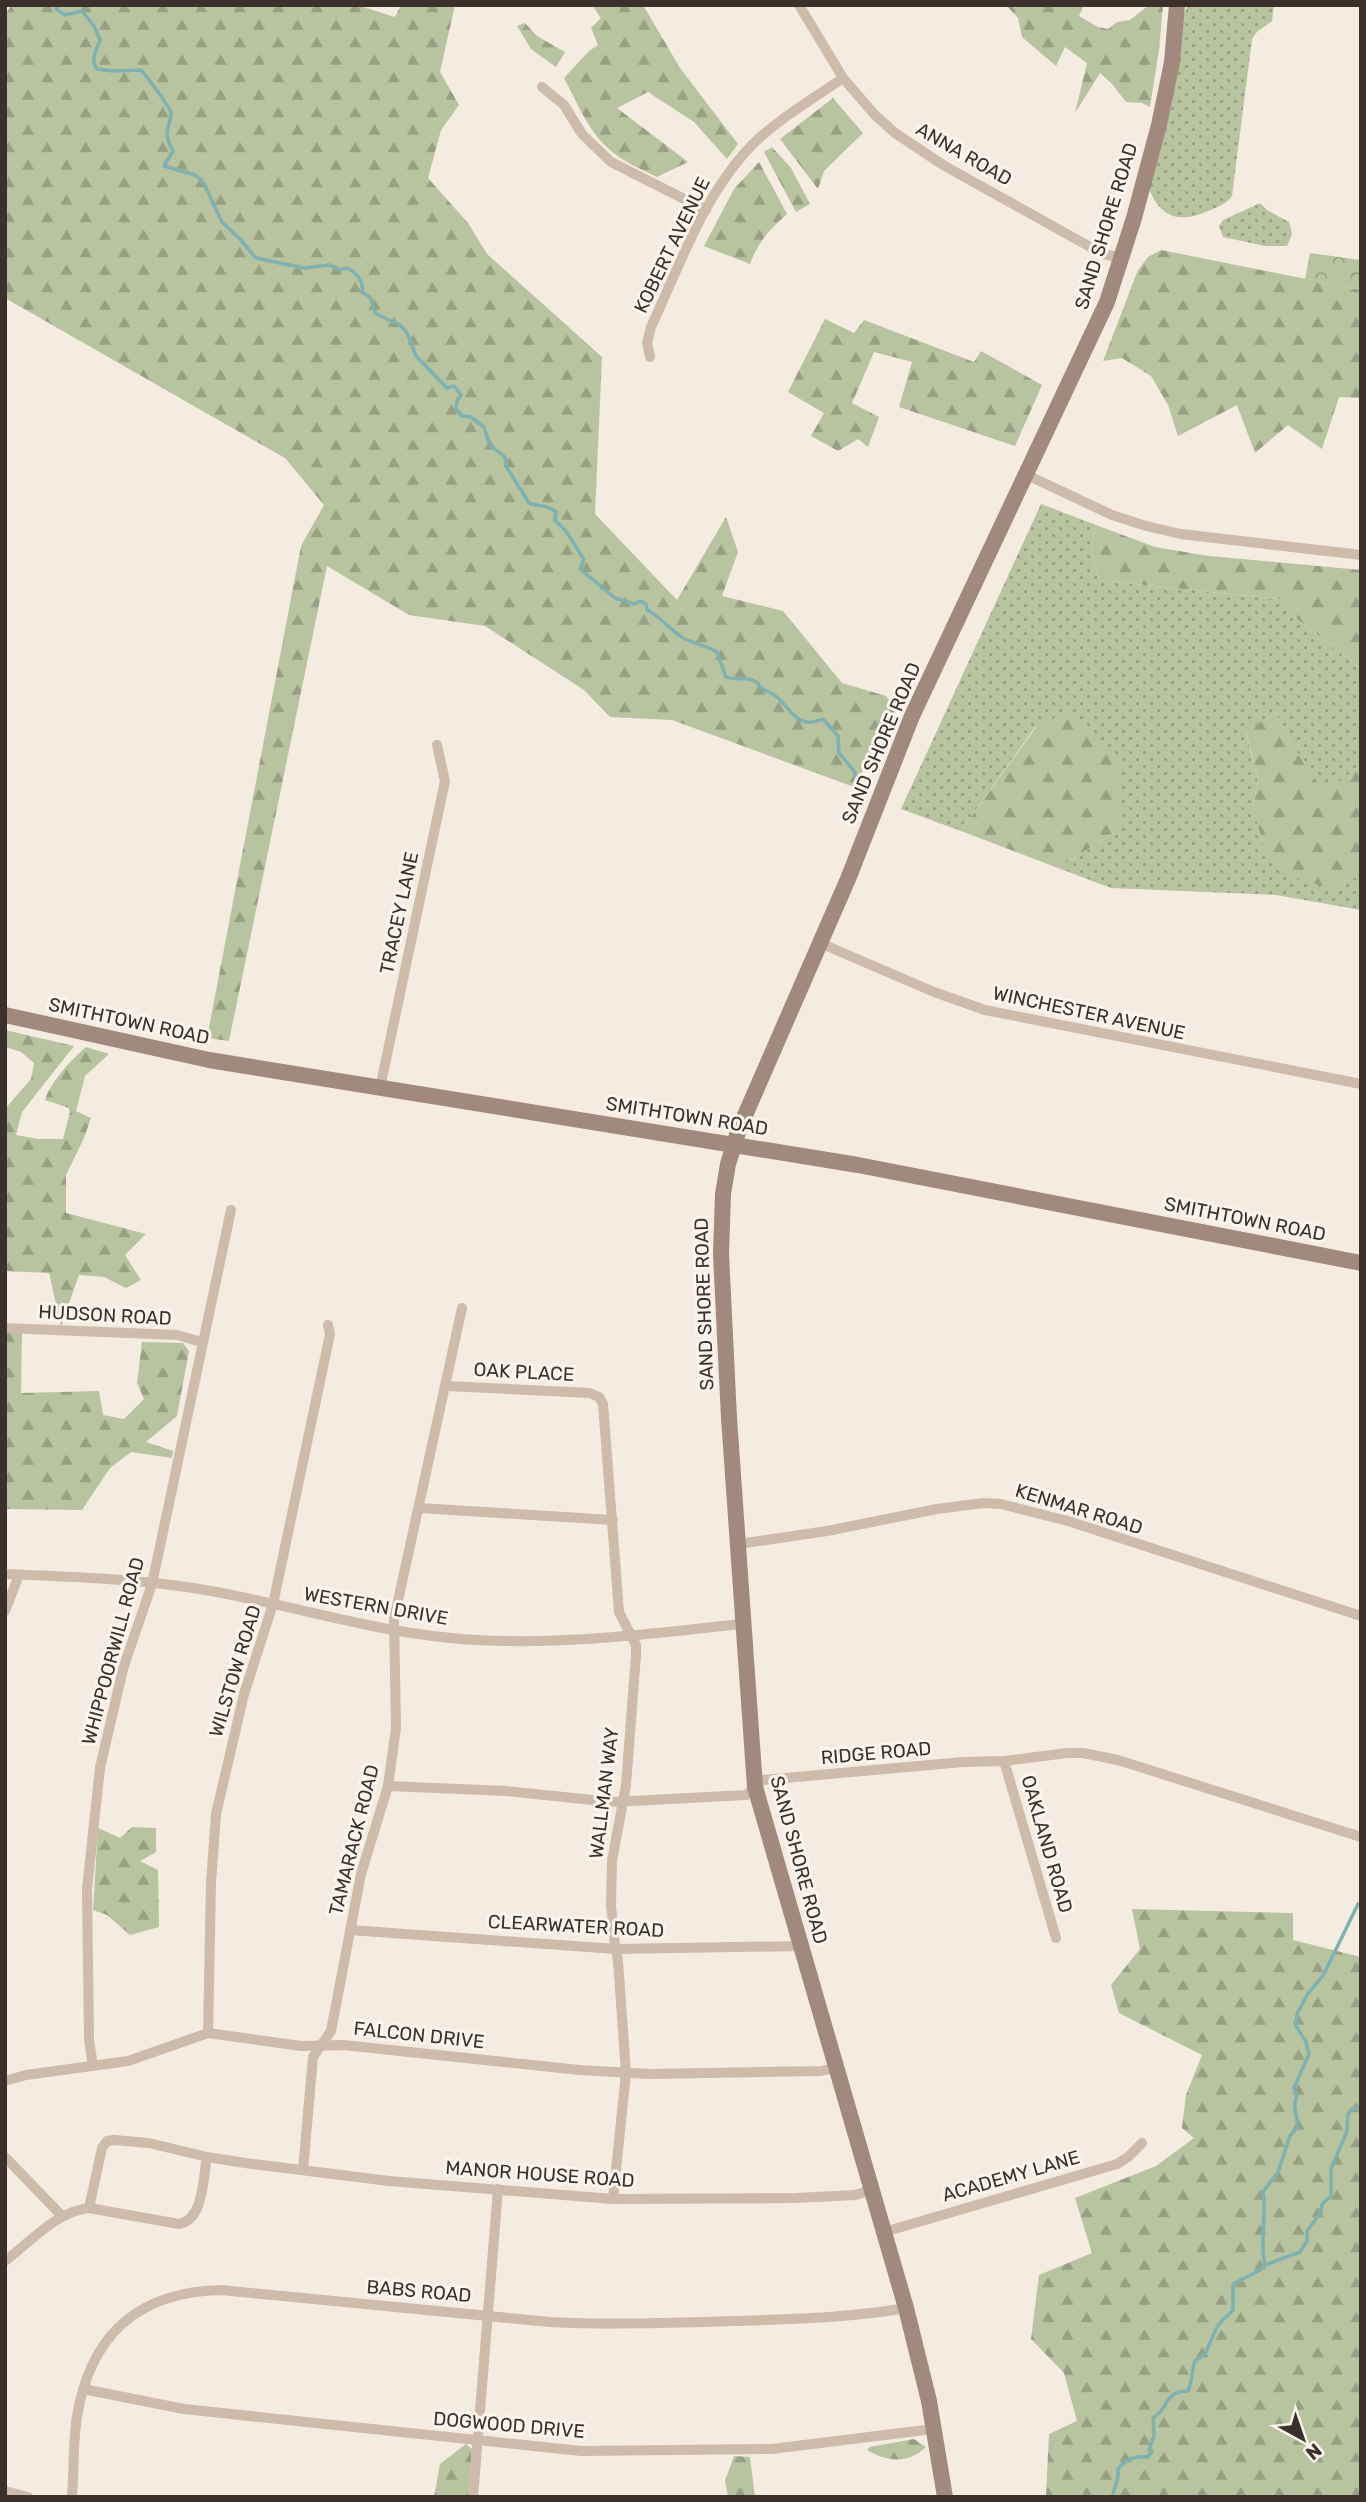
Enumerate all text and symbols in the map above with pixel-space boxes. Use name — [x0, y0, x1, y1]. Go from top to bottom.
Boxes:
street label: ANNA ROAD — [912, 117, 1016, 191]
street label: SAND SHORE ROAD — [1070, 140, 1142, 312]
street label: KOBERT AVENUE — [629, 173, 715, 317]
street label: SAND SHORE ROAD — [837, 659, 925, 827]
street label: TRACEY LANE — [375, 850, 423, 976]
street label: WINCHESTER AVENUE — [991, 981, 1187, 1045]
street label: SMITHTOWN ROAD — [46, 993, 212, 1049]
street label: SMITHTOWN ROAD — [604, 1092, 770, 1140]
street label: SMITHTOWN ROAD — [1162, 1192, 1328, 1246]
street label: SAND SHORE ROAD — [689, 1217, 719, 1391]
street label: HUDSON ROAD — [38, 1300, 172, 1330]
street label: OAK PLACE — [473, 1358, 575, 1386]
street label: KENMAR ROAD — [1013, 1479, 1145, 1539]
street label: WHIPPOORWILL ROAD — [77, 1555, 149, 1747]
street label: WESTERN DRIVE — [302, 1582, 450, 1630]
street label: WILSTOW ROAD — [204, 1602, 266, 1740]
street label: WALLMAN WAY — [585, 1726, 623, 1860]
street label: RIDGE ROAD — [820, 1737, 932, 1769]
street label: TAMARACK ROAD — [324, 1762, 384, 1918]
street label: SAND SHORE ROAD — [765, 1773, 833, 1947]
street label: OAKLAND ROAD — [1016, 1773, 1078, 1915]
street label: CLEARWATER ROAD — [487, 1910, 665, 1942]
street label: FALCON DRIVE — [352, 2017, 486, 2053]
street label: ACADEMY LANE — [940, 2145, 1082, 2207]
street label: MANOR HOUSE ROAD — [445, 2156, 635, 2192]
street label: BABS ROAD — [366, 2275, 472, 2307]
north arrow — [1268, 2404, 1338, 2474]
street label: DOGWOOD DRIVE — [432, 2407, 586, 2443]
text: N — [1301, 2438, 1326, 2465]

